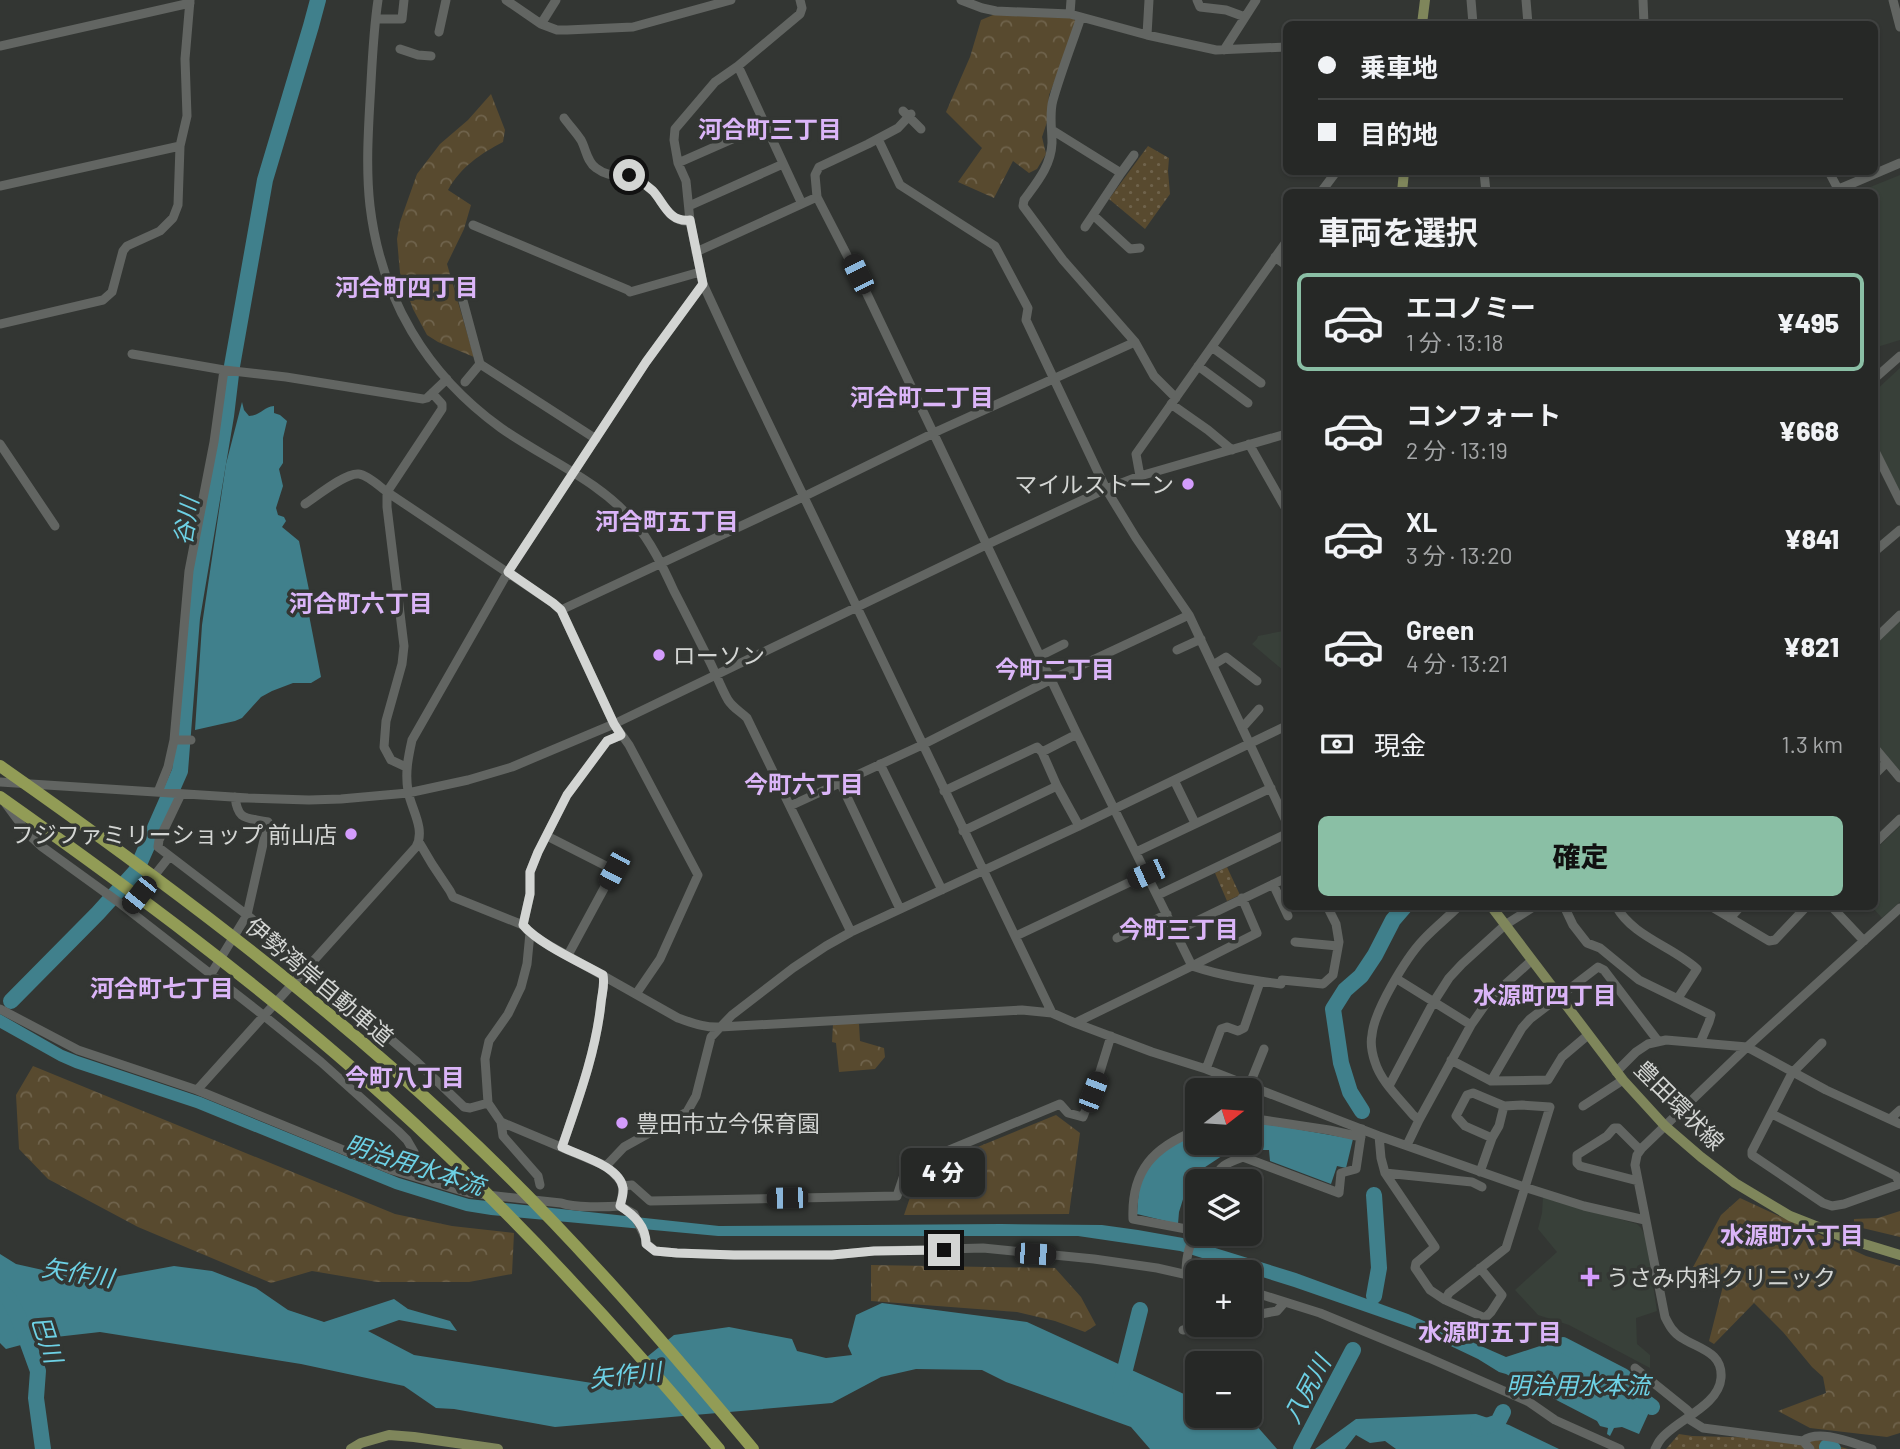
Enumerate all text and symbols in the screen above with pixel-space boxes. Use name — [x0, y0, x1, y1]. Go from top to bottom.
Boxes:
text: 乗車地 — [1360, 51, 1438, 82]
district label: 河合町三丁目 — [698, 114, 842, 143]
text: 目的地 — [1360, 118, 1438, 149]
route start — [613, 159, 645, 191]
text: 車両を選択 — [1318, 212, 1478, 250]
car — [840, 251, 877, 297]
district label: 河合町四丁目 — [335, 272, 479, 301]
icon: car — [1322, 291, 1385, 354]
text: エコノミー — [1406, 291, 1536, 322]
text: ¥495 — [1777, 307, 1839, 338]
text: 1 分 · 13:18 — [1406, 328, 1503, 356]
district label: 河合町二丁目 — [850, 382, 994, 411]
icon: car — [1322, 399, 1385, 462]
text: コンフォート — [1406, 399, 1561, 430]
text: ¥668 — [1779, 415, 1839, 446]
text: 2 分 · 13:19 — [1406, 436, 1508, 464]
place label: マイルストーン — [1014, 470, 1174, 498]
marker: マイルストーン — [1180, 476, 1196, 492]
water label: 谷川 — [167, 492, 204, 547]
district label: 河合町五丁目 — [595, 506, 739, 535]
text: XL — [1406, 506, 1437, 537]
icon: car — [1322, 507, 1385, 570]
text: ¥841 — [1784, 523, 1839, 554]
text: 3 分 · 13:20 — [1406, 541, 1513, 569]
district label: 河合町六丁目 — [289, 588, 433, 617]
text: Green — [1406, 614, 1474, 645]
icon: car — [1322, 615, 1385, 678]
text: ¥821 — [1783, 631, 1839, 662]
place label: ローソン — [673, 641, 765, 669]
marker: ローソン — [651, 647, 667, 663]
text: 4 分 · 13:21 — [1406, 649, 1508, 677]
district label: 今町二丁目 — [995, 654, 1115, 683]
icon: cash — [1318, 725, 1356, 763]
text: 現金 — [1374, 729, 1426, 760]
text: 1.3 km — [1782, 730, 1843, 758]
district label: 今町六丁目 — [744, 769, 864, 798]
button: 確定 — [1318, 816, 1843, 896]
place label: フジファミリーショップ 前山店 — [11, 820, 337, 848]
marker: フジファミリーショップ 前山店 — [343, 826, 359, 842]
car — [595, 847, 634, 893]
car — [1124, 856, 1171, 892]
car — [118, 872, 161, 918]
street label: 伊勢湾岸自動車道 — [241, 911, 399, 1051]
district label: 今町三丁目 — [1119, 914, 1239, 943]
district label: 河合町七丁目 — [90, 973, 234, 1002]
district label: 水源町四丁目 — [1473, 980, 1617, 1009]
street label: 豊田環状線 — [1629, 1054, 1731, 1156]
district label: 今町八丁目 — [345, 1062, 465, 1091]
car — [1076, 1069, 1111, 1115]
north arrow — [1185, 1078, 1262, 1155]
map controls — [1185, 1078, 1262, 1428]
place label: 豊田市立今保育園 — [636, 1109, 820, 1137]
marker: 豊田市立今保育園 — [614, 1115, 630, 1131]
water label: 明治用水本流 — [342, 1128, 492, 1201]
callout: 4 分 — [902, 1148, 986, 1198]
text: 4 分 — [922, 1158, 964, 1186]
button: layers — [1185, 1169, 1262, 1246]
car — [766, 1187, 809, 1209]
district label: 水源町六丁目 — [1720, 1220, 1864, 1249]
route end — [928, 1234, 960, 1266]
car — [1014, 1242, 1057, 1266]
water label: 矢作川 — [40, 1252, 119, 1292]
button: + — [1185, 1260, 1262, 1337]
place label: うさみ内科クリニック — [1606, 1263, 1836, 1291]
marker: うさみ内科クリニック — [1580, 1267, 1600, 1287]
water label: 巴川 — [27, 1312, 70, 1369]
district label: 水源町五丁目 — [1418, 1317, 1562, 1346]
water label: 八尻川 — [1276, 1348, 1337, 1428]
button: − — [1185, 1351, 1262, 1428]
water label: 矢作川 — [588, 1356, 665, 1392]
water label: 明治用水本流 — [1506, 1370, 1654, 1399]

